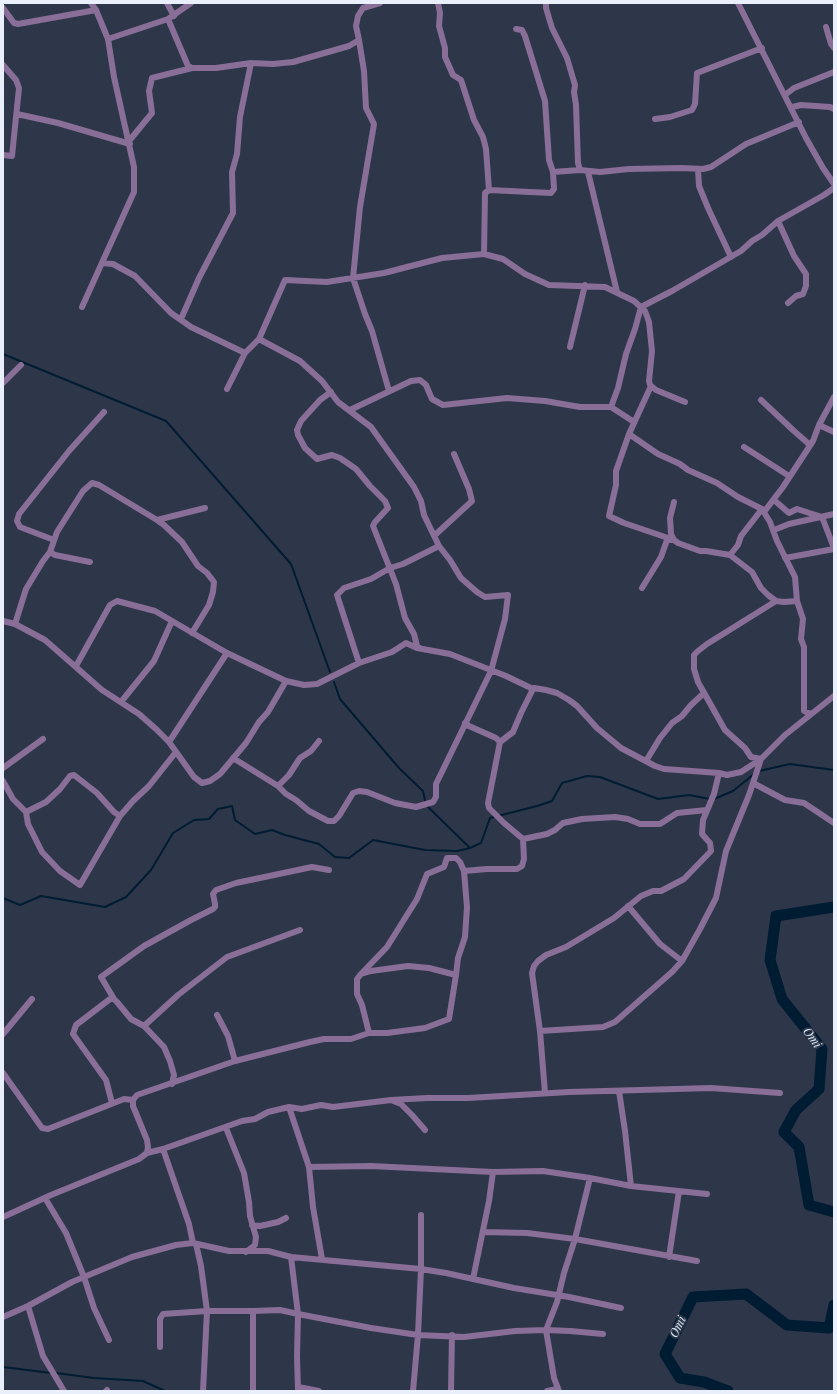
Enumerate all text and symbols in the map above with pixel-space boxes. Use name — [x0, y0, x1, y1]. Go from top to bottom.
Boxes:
water label: Omi — [800, 1025, 824, 1051]
water label: Omi — [667, 1314, 689, 1340]

